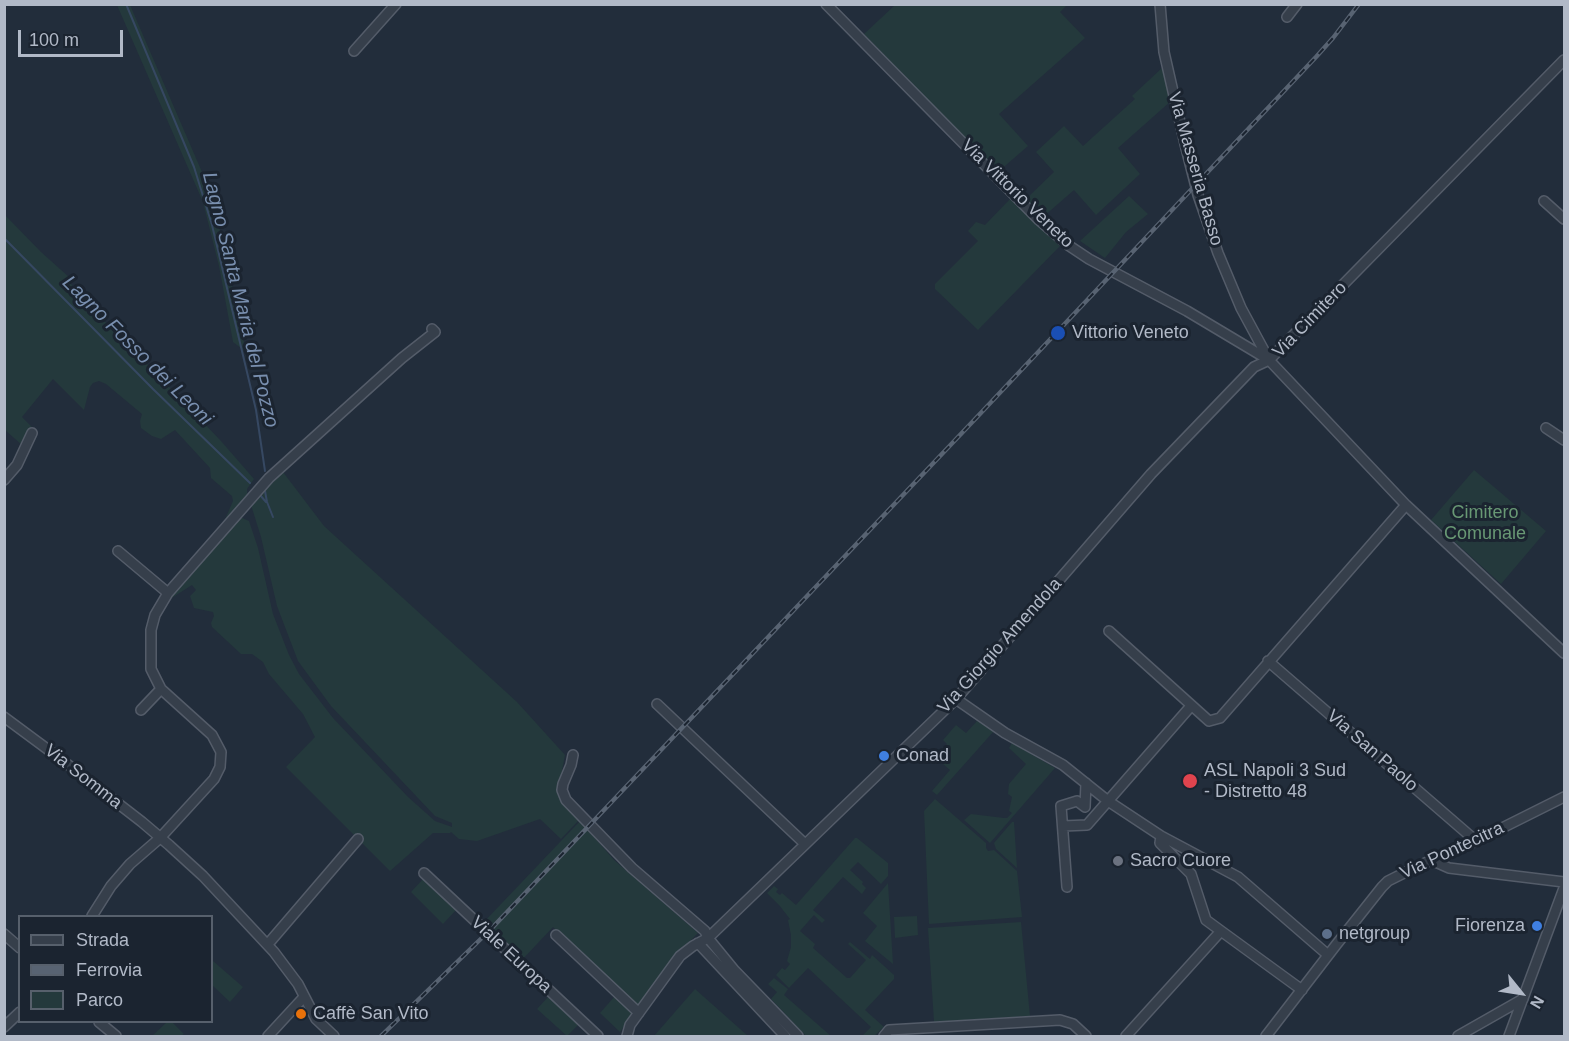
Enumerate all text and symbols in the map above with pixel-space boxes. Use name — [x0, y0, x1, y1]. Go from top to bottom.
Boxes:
scale bar — [21, 18, 126, 56]
text: 100 m — [29, 30, 79, 50]
street label: Via Masseria Basso — [1163, 90, 1227, 248]
street label: Via Vittorio Veneto — [956, 135, 1078, 253]
water label: Lagno Santa Maria del Pozzo — [197, 170, 283, 430]
water label: Lagno Fosso dei Leoni — [57, 271, 217, 431]
street label: Via Cimitero — [1268, 277, 1352, 363]
place label: Vittorio Veneto — [1072, 322, 1189, 344]
marker: Vittorio Veneto — [1049, 324, 1067, 342]
park label: Cimitero Comunale — [1444, 502, 1526, 544]
street label: Via Giorgio Amendola — [934, 574, 1066, 718]
street label: Via San Paolo — [1322, 706, 1422, 796]
street label: Via Somma — [40, 740, 126, 814]
place label: Conad — [896, 745, 949, 767]
marker: Conad — [877, 749, 891, 763]
place label: ASL Napoli 3 Sud - Distretto 48 — [1204, 760, 1346, 802]
marker: ASL Napoli 3 Sud - Distretto 48 — [1181, 772, 1199, 790]
street label: Via Pontecitra — [1397, 818, 1507, 884]
place label: Sacro Cuore — [1130, 850, 1231, 872]
marker: Sacro Cuore — [1111, 854, 1125, 868]
street label: Viale Europa — [466, 912, 556, 998]
legend — [18, 915, 213, 1023]
place label: Fiorenza — [1455, 915, 1525, 937]
marker: Fiorenza — [1530, 919, 1544, 933]
place label: netgroup — [1339, 923, 1410, 945]
marker: netgroup — [1320, 927, 1334, 941]
text: Strada — [76, 930, 129, 950]
text: Ferrovia — [76, 960, 142, 980]
north arrow — [1491, 963, 1551, 1023]
text: Parco — [76, 990, 123, 1010]
text: N — [1527, 993, 1547, 1012]
place label: Caffè San Vito — [313, 1003, 428, 1025]
marker: Caffè San Vito — [294, 1007, 308, 1021]

